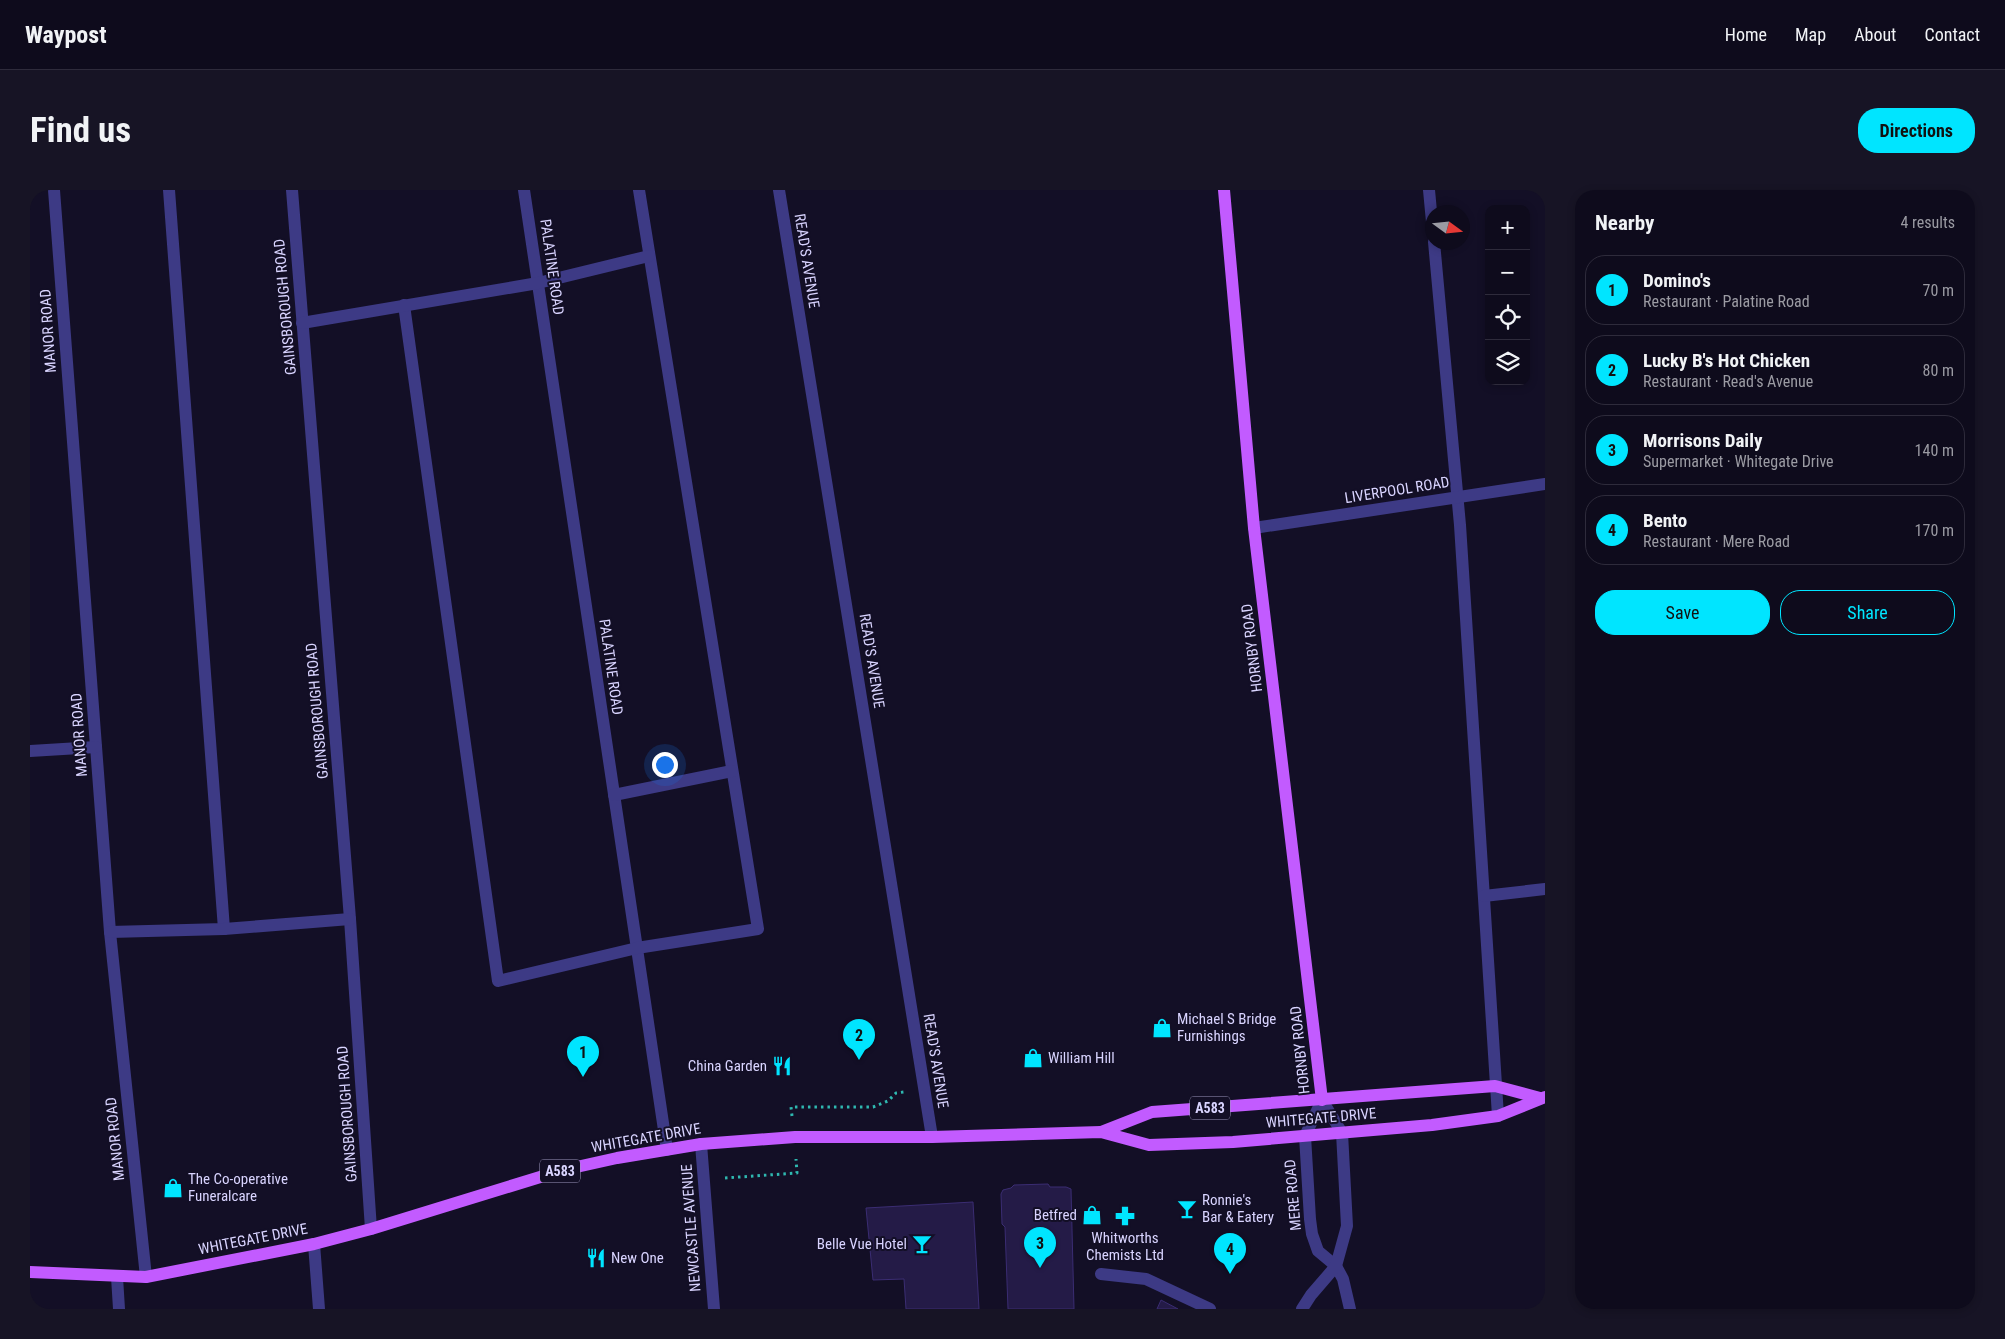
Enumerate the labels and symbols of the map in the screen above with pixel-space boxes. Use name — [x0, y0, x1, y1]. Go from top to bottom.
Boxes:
north arrow — [1425, 205, 1470, 250]
street label: READ'S AVENUE — [791, 212, 823, 310]
street label: PALATINE ROAD — [536, 218, 568, 316]
street label: GAINSBOROUGH ROAD — [270, 238, 300, 376]
street label: MANOR ROAD — [36, 289, 60, 373]
street label: LIVERPOOL ROAD — [1343, 473, 1451, 507]
street label: HORNBY ROAD — [1238, 603, 1266, 693]
street label: READ'S AVENUE — [856, 612, 888, 710]
street label: PALATINE ROAD — [595, 618, 627, 716]
street label: GAINSBOROUGH ROAD — [302, 642, 332, 780]
street label: MANOR ROAD — [67, 693, 91, 777]
your location — [652, 752, 678, 778]
street label: HORNBY ROAD — [1286, 1005, 1314, 1095]
place label: Michael S Bridge Furnishings — [1177, 1010, 1276, 1045]
street label: READ'S AVENUE — [920, 1012, 952, 1110]
shop icon: Michael S Bridge Furnishings — [1151, 1017, 1173, 1039]
pin: 2 — [843, 1019, 875, 1060]
pin: 1 — [567, 1036, 599, 1077]
street label: GAINSBOROUGH ROAD — [333, 1045, 361, 1183]
shop icon: William Hill — [1022, 1047, 1044, 1069]
place label: William Hill — [1048, 1049, 1115, 1067]
restaurant icon: China Garden — [771, 1055, 793, 1077]
place label: China Garden — [688, 1057, 767, 1075]
street label: MANOR ROAD — [102, 1096, 128, 1182]
road number: A583 — [1190, 1096, 1230, 1120]
street label: WHITEGATE DRIVE — [1265, 1104, 1377, 1132]
street label: WHITEGATE DRIVE — [590, 1120, 702, 1156]
road number: A583 — [540, 1159, 580, 1182]
street label: MERE ROAD — [1281, 1159, 1305, 1231]
street label: NEWCASTLE AVENUE — [678, 1164, 704, 1292]
place label: The Co-operative Funeralcare — [188, 1170, 288, 1205]
shop icon: The Co-operative Funeralcare — [162, 1177, 184, 1199]
place label: Ronnie's Bar & Eatery — [1202, 1191, 1274, 1226]
bar icon: Ronnie's Bar & Eatery — [1176, 1198, 1198, 1220]
shop icon: Betfred — [1081, 1204, 1103, 1226]
pharmacy icon: Whitworths Chemists Ltd — [1114, 1205, 1136, 1227]
place label: Betfred — [1034, 1206, 1077, 1224]
street label: WHITEGATE DRIVE — [197, 1220, 309, 1258]
pin: 3 — [1024, 1227, 1056, 1268]
place label: Whitworths Chemists Ltd — [1086, 1229, 1164, 1264]
bar icon: Belle Vue Hotel — [911, 1233, 933, 1255]
pin: 4 — [1214, 1233, 1246, 1274]
place label: Belle Vue Hotel — [817, 1235, 907, 1253]
restaurant icon: New One — [585, 1247, 607, 1269]
place label: New One — [611, 1249, 664, 1267]

